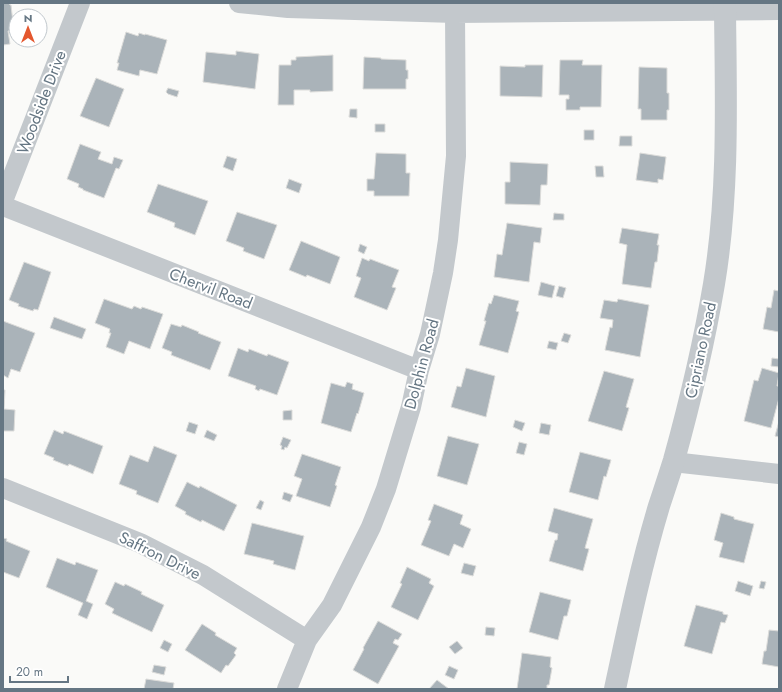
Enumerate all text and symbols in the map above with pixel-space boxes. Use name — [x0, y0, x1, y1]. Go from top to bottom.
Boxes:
north arrow — [8, 8, 48, 48]
text: N — [24, 10, 32, 26]
street label: Woodside Drive — [11, 47, 72, 157]
street label: Chervil Road — [166, 262, 256, 315]
street label: Cipriano Road — [679, 300, 722, 400]
street label: Dolphin Road — [398, 316, 445, 412]
street label: Saffron Drive — [115, 526, 205, 585]
scale bar — [10, 658, 68, 684]
text: 20 m — [16, 663, 43, 681]

